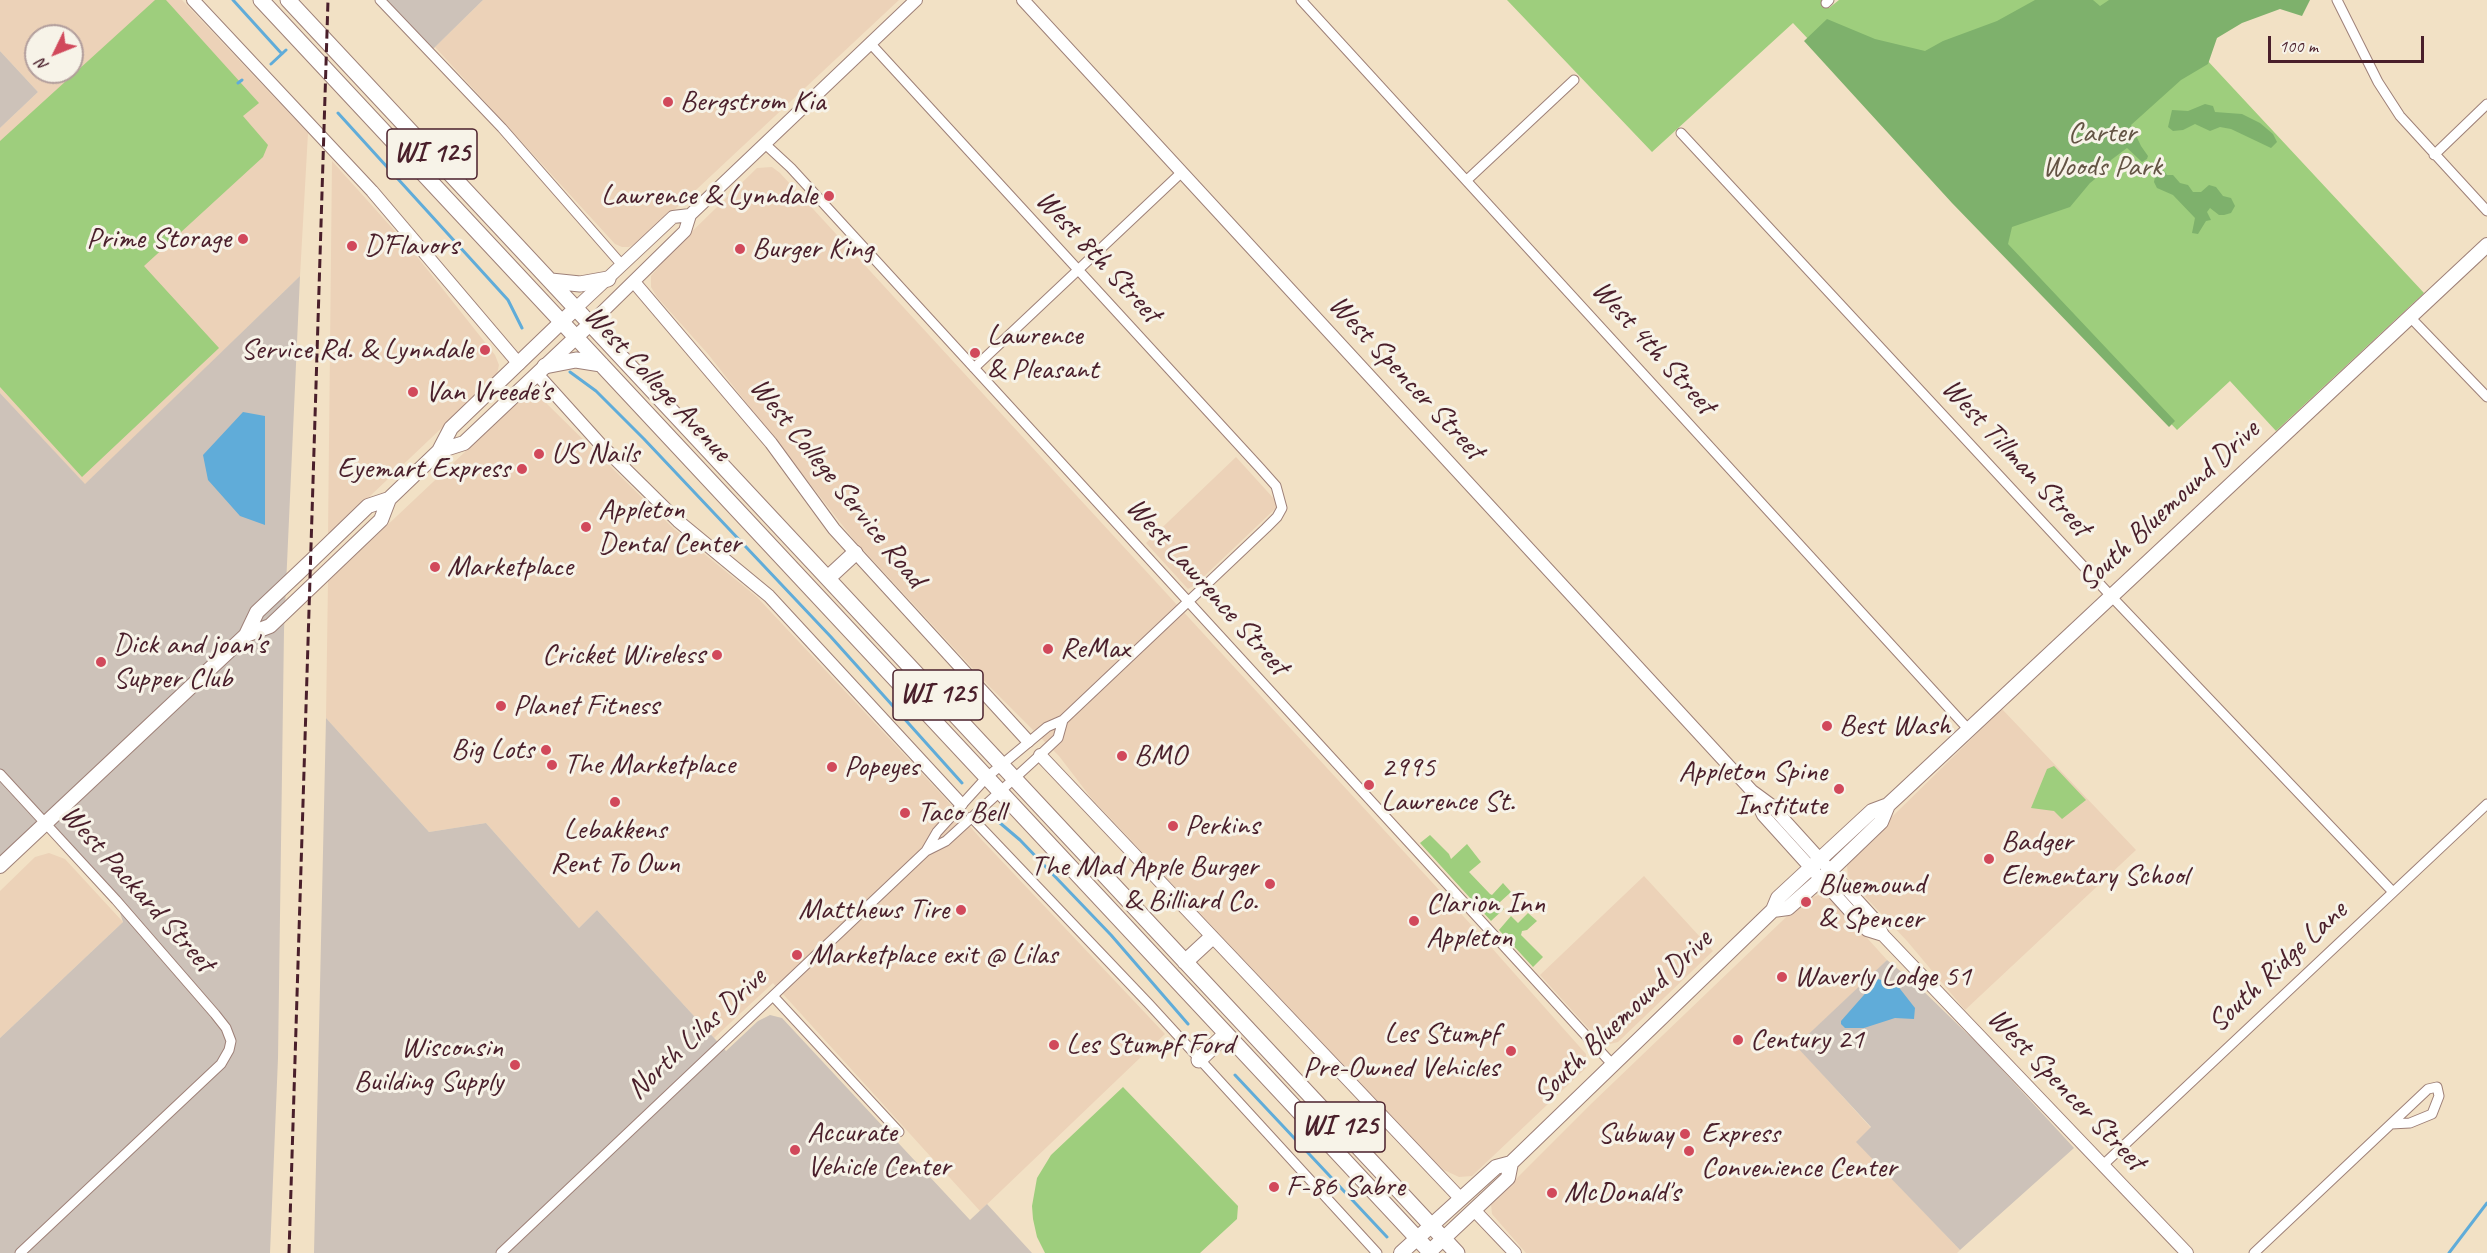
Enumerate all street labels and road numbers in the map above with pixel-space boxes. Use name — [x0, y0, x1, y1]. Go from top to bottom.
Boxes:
road number: WI 125 — [387, 129, 477, 179]
street label: West 8th Street — [1027, 183, 1169, 331]
street label: West 4th Street — [1583, 273, 1723, 423]
street label: West Spencer Street — [1320, 288, 1492, 468]
street label: West College Avenue — [576, 298, 738, 470]
street label: West College Service Road — [741, 371, 933, 595]
street label: West Tillman Street — [1933, 371, 2099, 545]
street label: South Bluemound Drive — [2071, 413, 2267, 599]
street label: West Lawrence Street — [1118, 491, 1296, 683]
road number: WI 125 — [893, 670, 983, 720]
street label: West Packard Street — [52, 798, 222, 980]
street label: South Ridge Lane — [2201, 893, 2355, 1041]
street label: South Bluemound Drive — [1526, 922, 1720, 1112]
street label: North Lilas Drive — [620, 960, 774, 1108]
street label: West Spencer Street — [1979, 1001, 2153, 1179]
road number: WI 125 — [1295, 1102, 1385, 1152]

